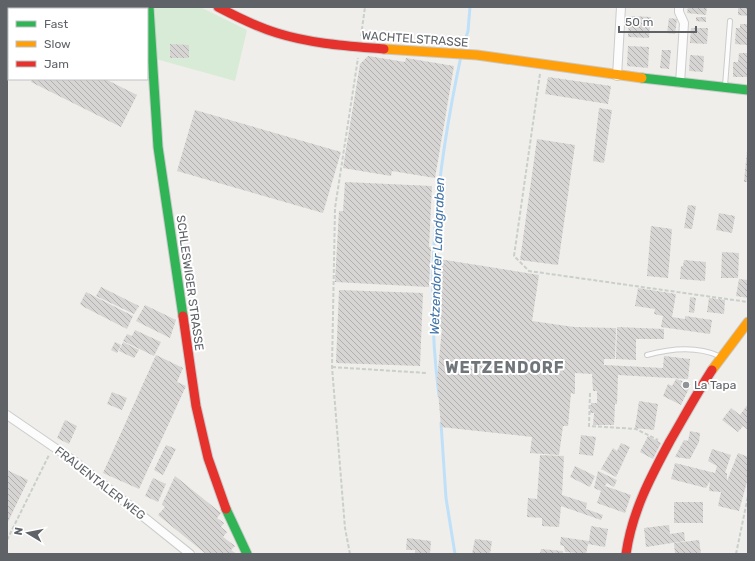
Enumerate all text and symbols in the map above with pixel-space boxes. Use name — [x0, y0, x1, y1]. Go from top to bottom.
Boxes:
legend — [8, 8, 148, 80]
scale bar — [619, 8, 696, 34]
text: 50 m — [625, 15, 653, 29]
text: Fast — [44, 17, 68, 31]
street label: WACHTELSTRASSE — [361, 28, 469, 50]
text: Slow — [44, 37, 71, 51]
text: Jam — [44, 57, 69, 71]
water label: Wetzendorfer Landgraben — [427, 177, 448, 335]
street label: SCHLESWIGER STRASSE — [174, 214, 206, 352]
district label: WETZENDORF — [445, 358, 565, 377]
place label: La Tapa — [694, 378, 736, 392]
marker: La Tapa — [681, 380, 691, 390]
street label: FRAUENTALER WEG — [52, 443, 148, 523]
north arrow — [8, 513, 48, 553]
text: N — [12, 526, 26, 536]

